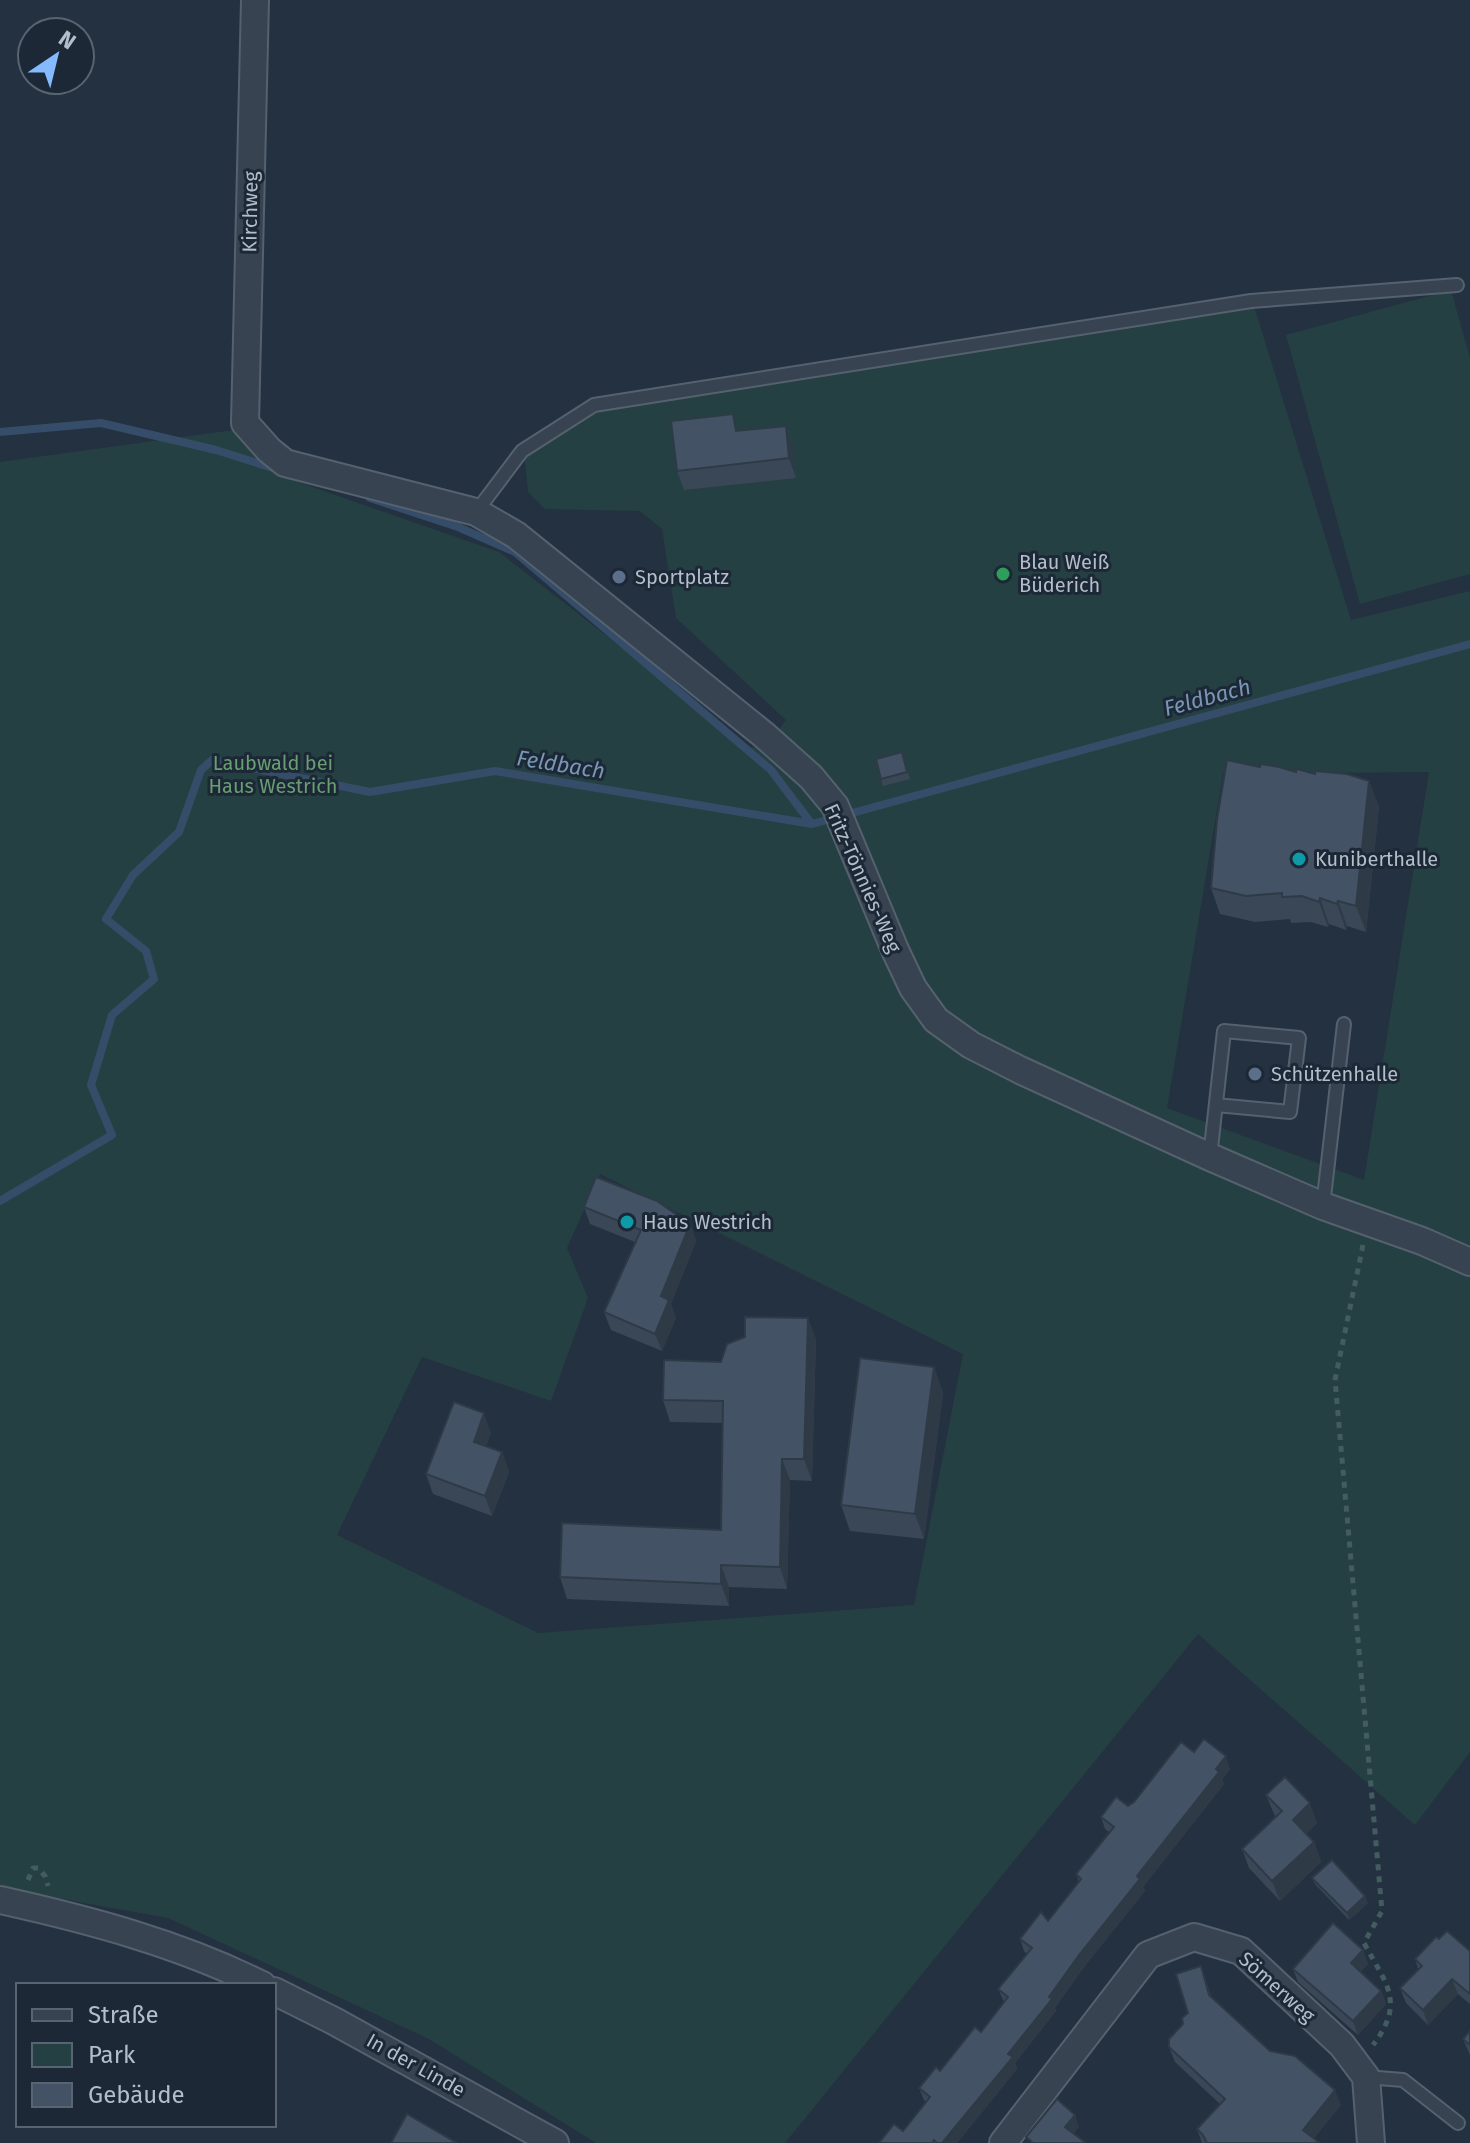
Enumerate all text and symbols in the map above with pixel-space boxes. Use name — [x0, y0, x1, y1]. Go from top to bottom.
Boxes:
north arrow — [16, 16, 96, 96]
text: N — [53, 25, 81, 55]
street label: Kirchweg — [237, 170, 263, 253]
place label: Blau Weiß Büderich — [1019, 550, 1110, 597]
place label: Sportplatz — [635, 565, 729, 589]
marker: Blau Weiß Büderich — [994, 565, 1012, 583]
marker: Sportplatz — [610, 568, 628, 586]
water label: Feldbach — [1161, 673, 1254, 722]
water label: Feldbach — [515, 744, 607, 785]
park label: Laubwald bei Haus Westrich — [208, 751, 338, 798]
street label: Fritz-Tönnies-Weg — [819, 800, 907, 957]
place label: Kuniberthalle — [1315, 847, 1438, 871]
marker: Kuniberthalle — [1290, 850, 1308, 868]
place label: Schützenhalle — [1271, 1062, 1398, 1086]
marker: Schützenhalle — [1246, 1065, 1264, 1083]
place label: Haus Westrich — [643, 1210, 772, 1234]
marker: Haus Westrich — [618, 1213, 636, 1231]
street label: Sömerweg — [1234, 1947, 1320, 2028]
legend — [16, 1983, 276, 2127]
text: Straße — [88, 2001, 159, 2029]
street label: In der Linde — [363, 2028, 469, 2102]
text: Park — [88, 2041, 136, 2069]
text: Gebäude — [88, 2081, 185, 2109]

